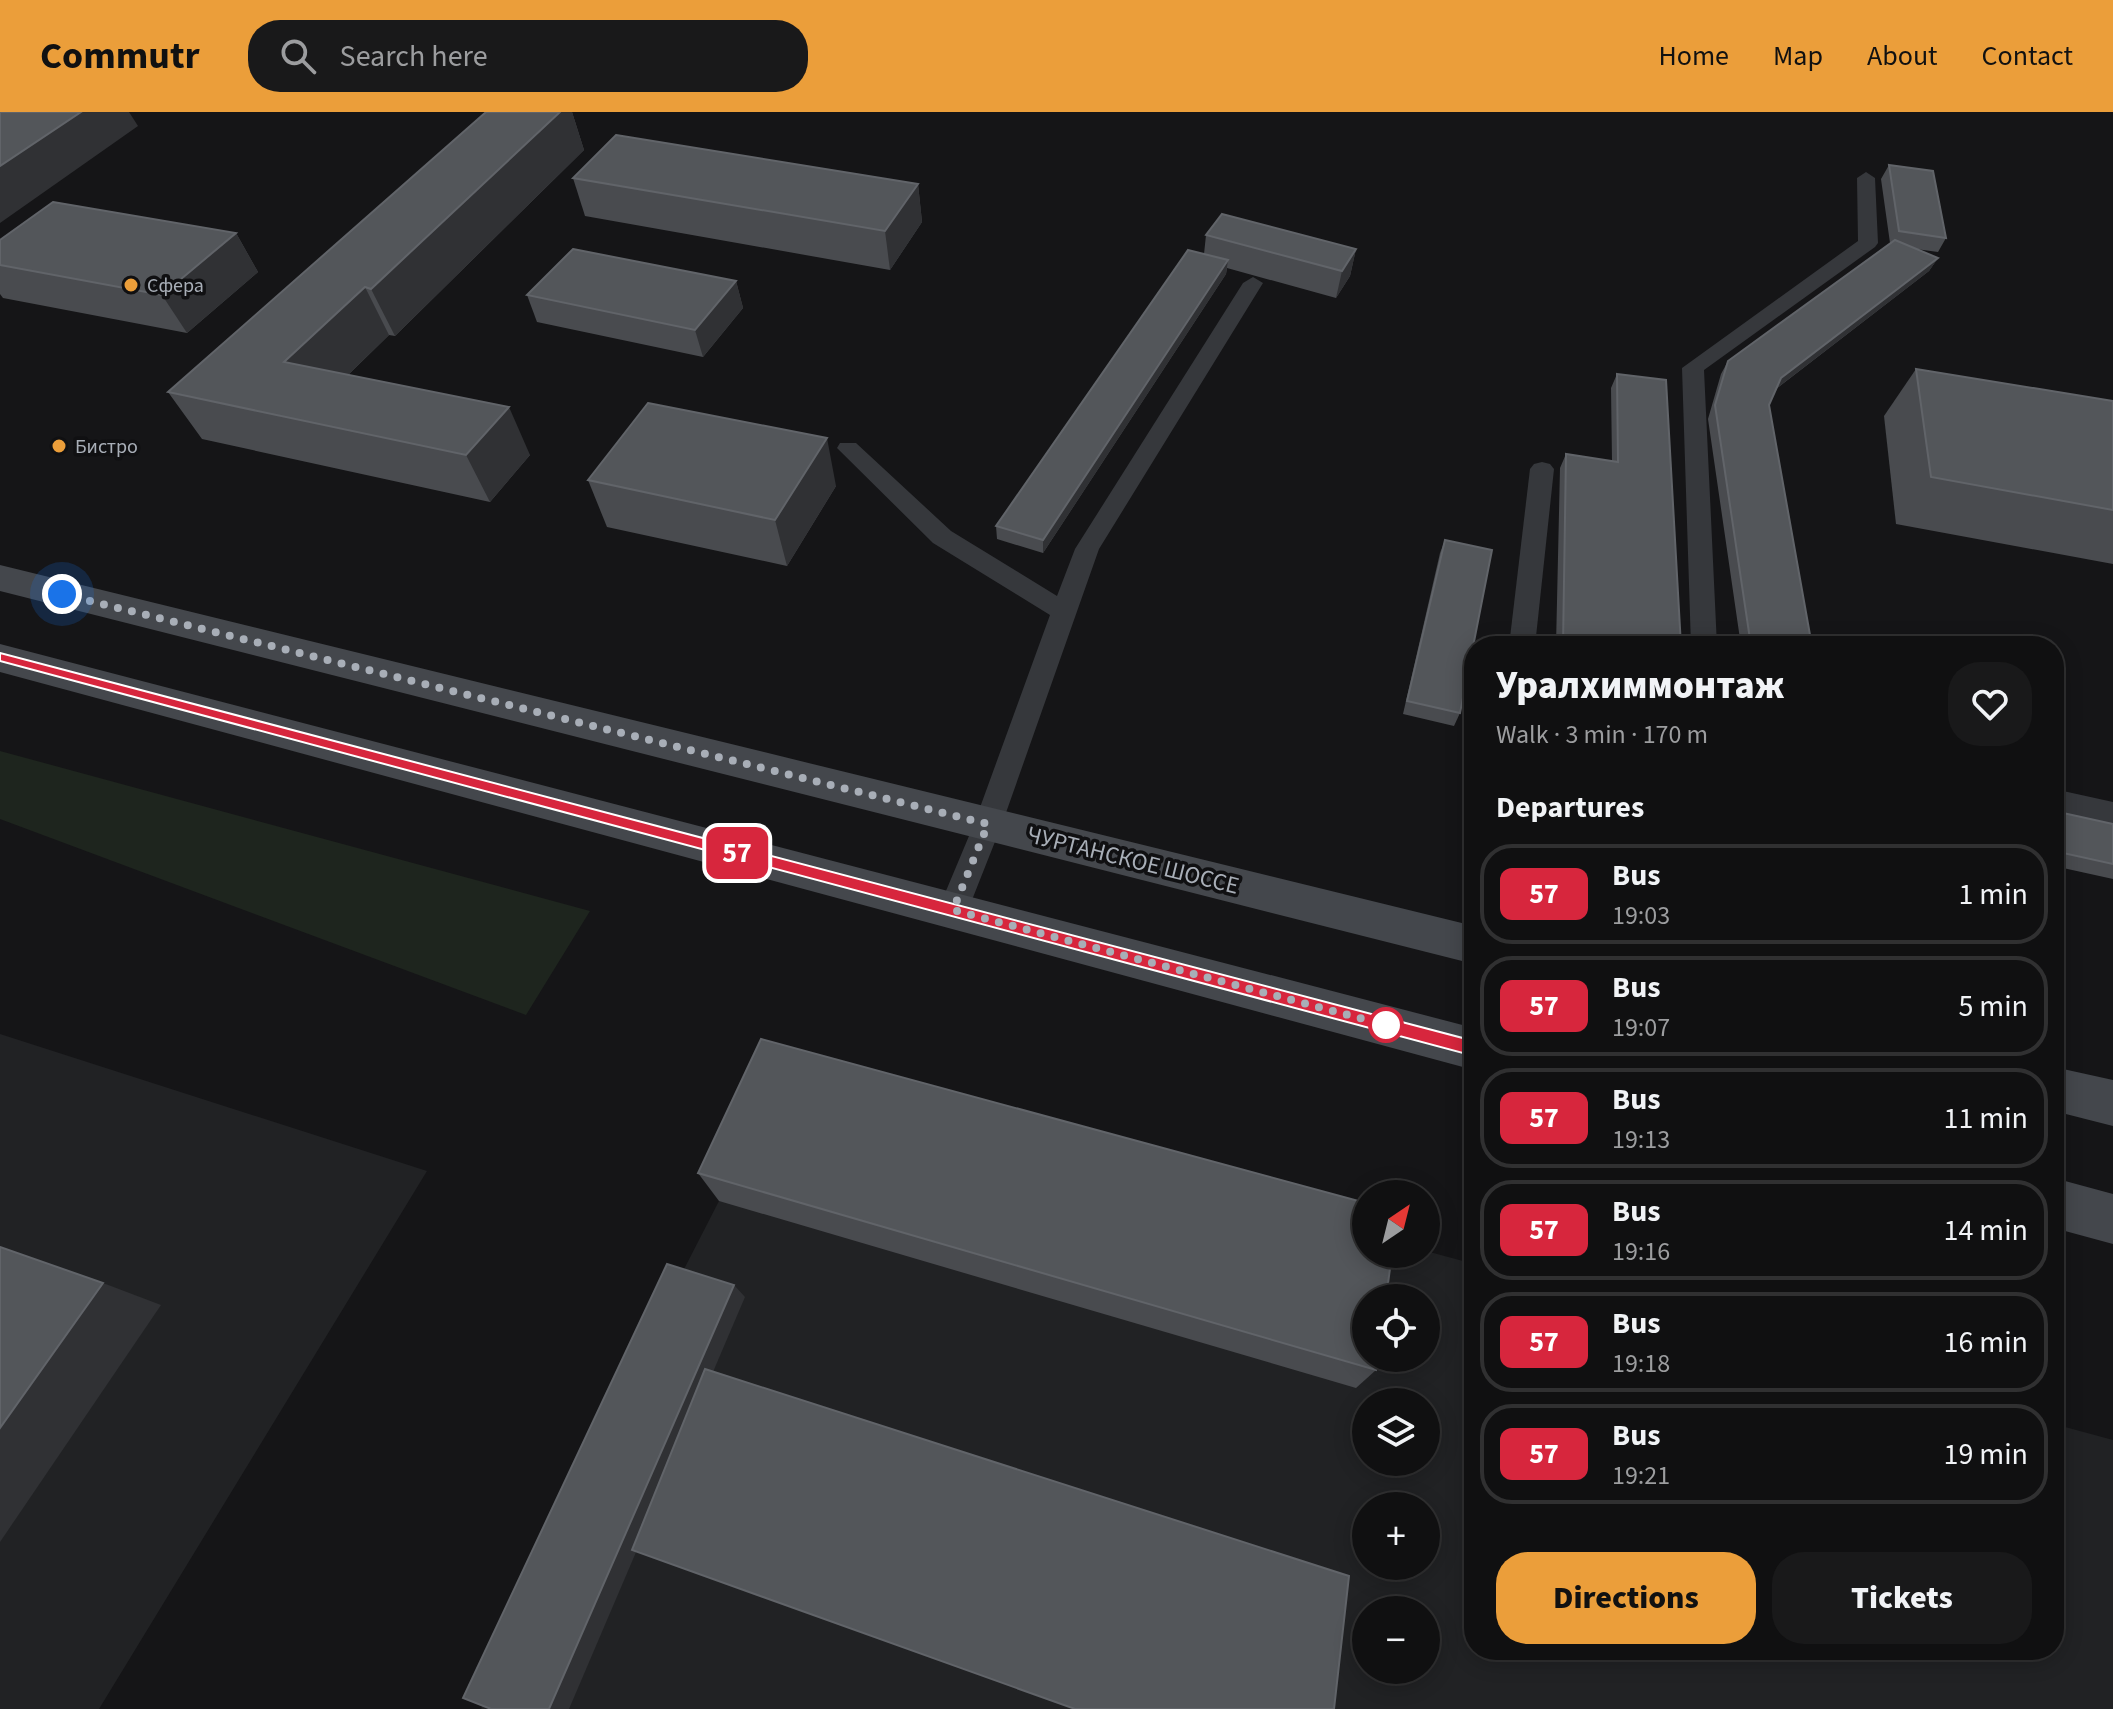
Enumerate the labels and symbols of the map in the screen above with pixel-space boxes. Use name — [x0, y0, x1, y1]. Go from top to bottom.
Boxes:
place label: Сфера — [147, 272, 204, 300]
marker: Сфера — [122, 276, 140, 294]
place label: Бистро — [75, 433, 138, 461]
marker: Бистро — [50, 437, 68, 455]
your location — [42, 574, 82, 614]
street label: ЧУРТАНСКОЕ ШОССЕ — [1023, 817, 1243, 904]
line badge: 57 — [701, 827, 773, 879]
unlabelled marker — [1369, 1008, 1403, 1042]
north arrow — [1352, 1180, 1440, 1268]

